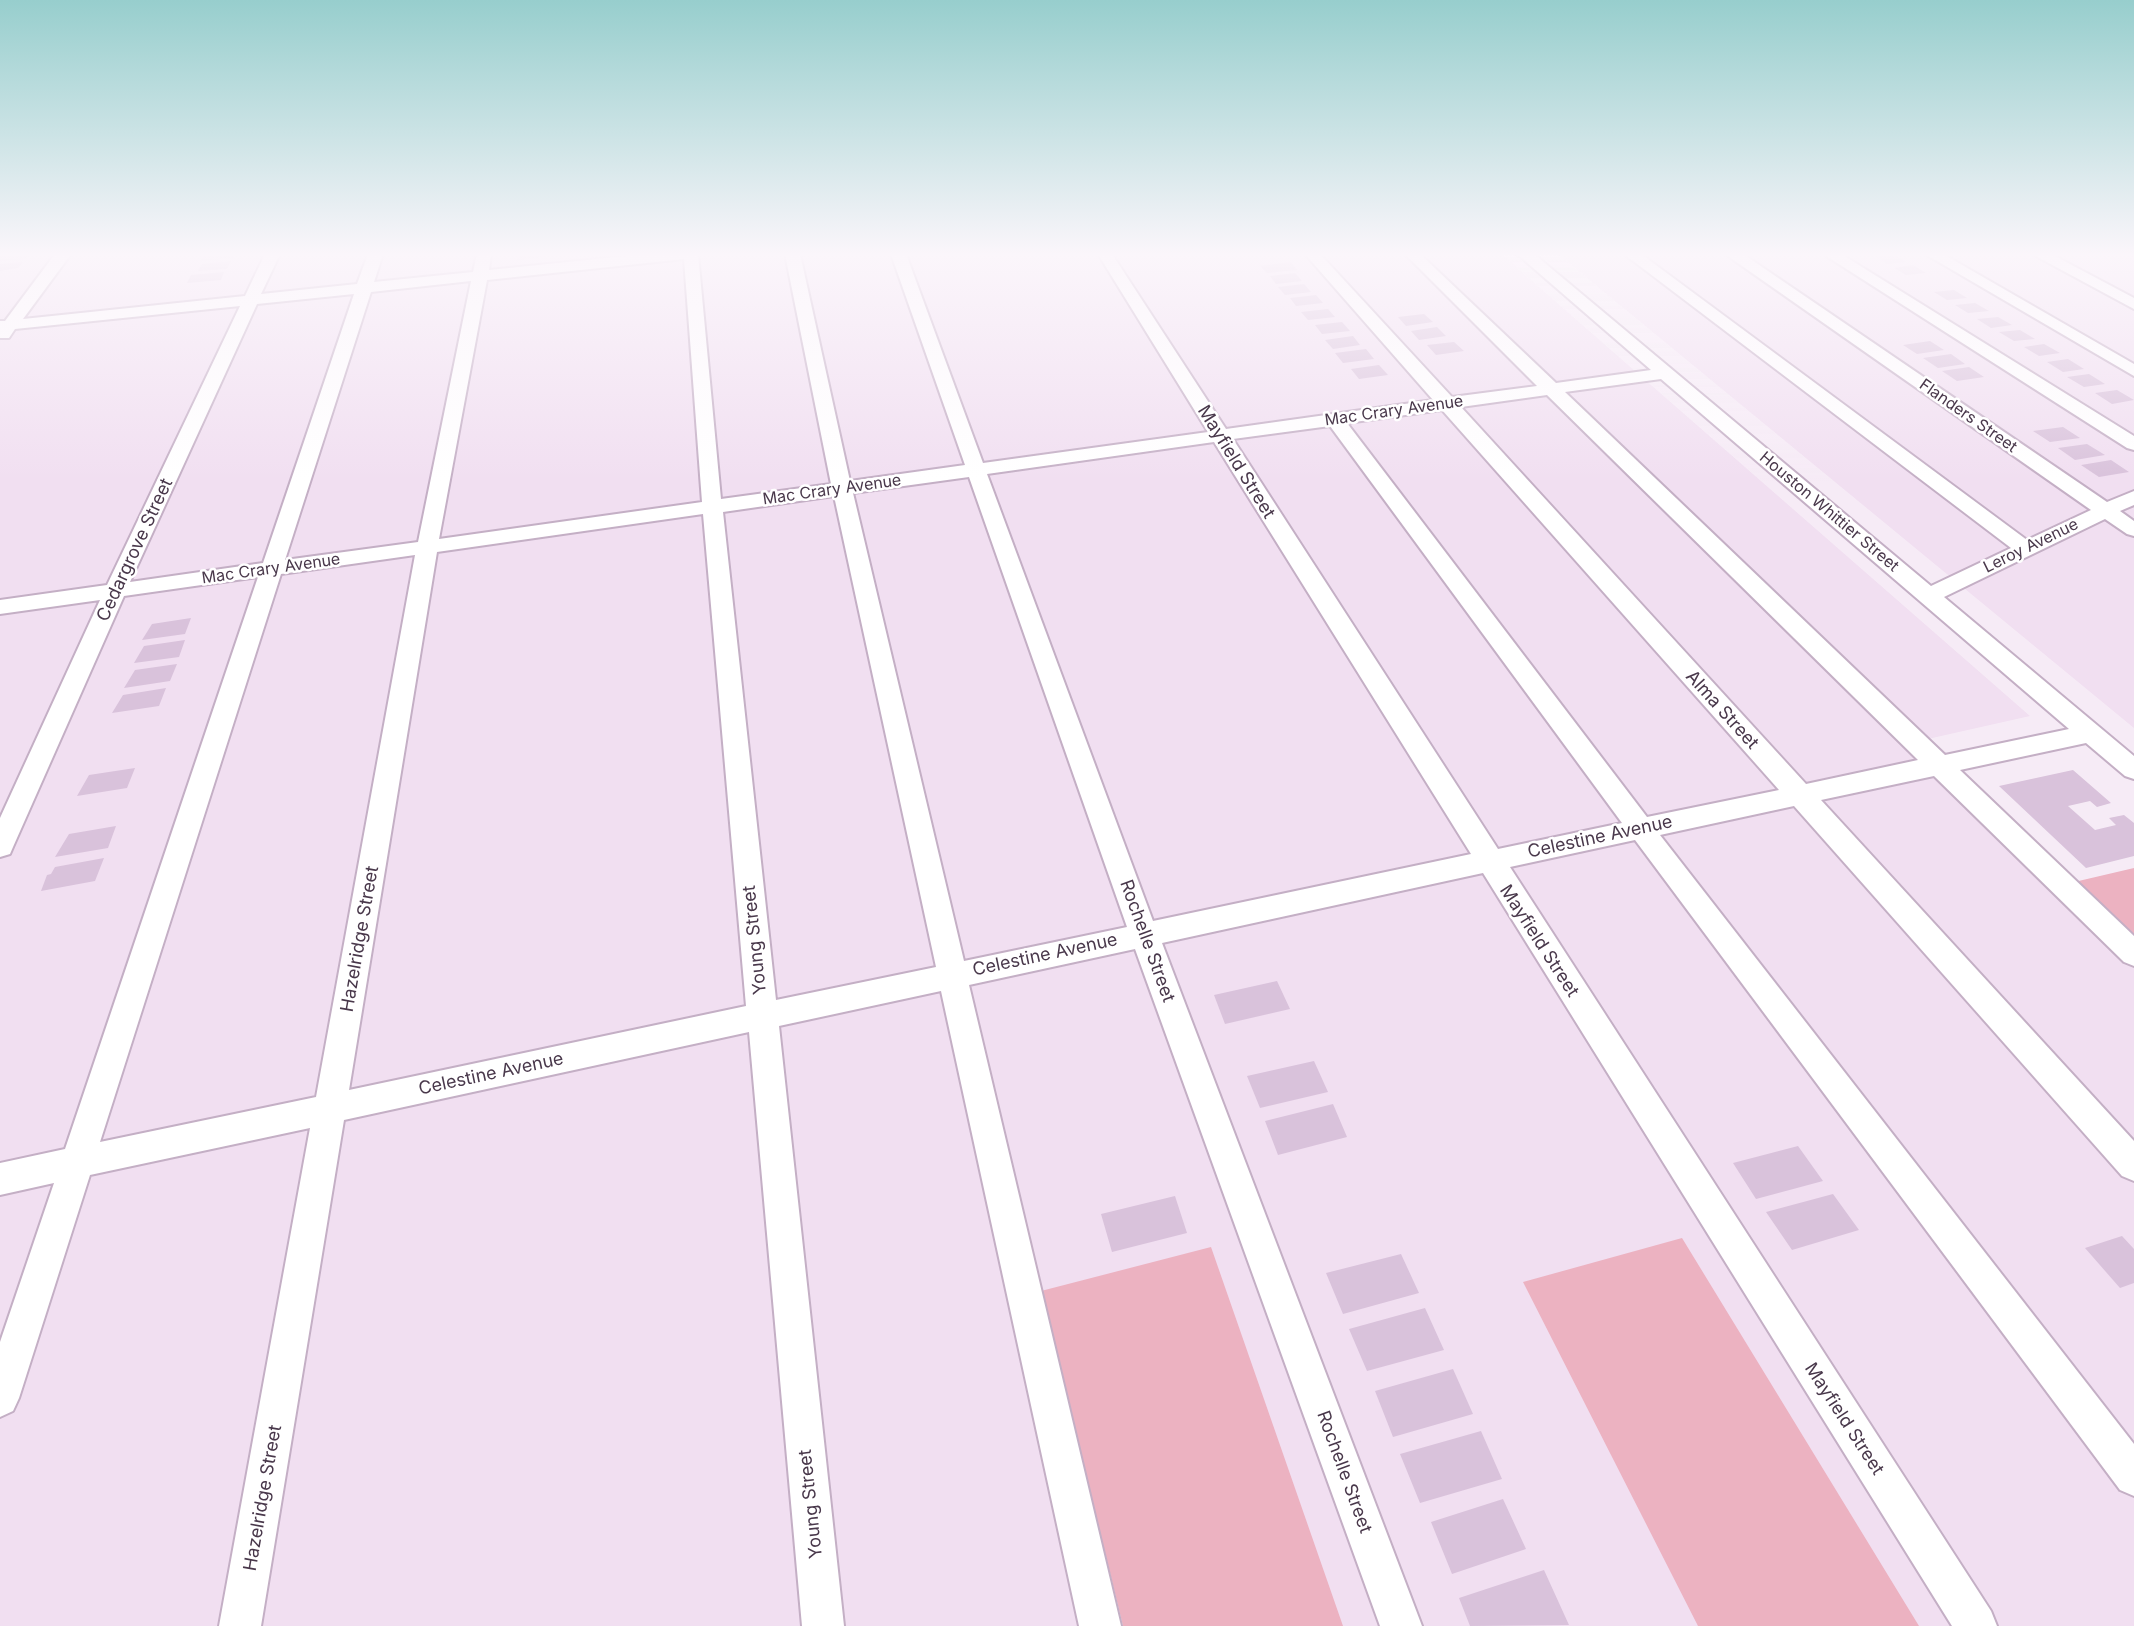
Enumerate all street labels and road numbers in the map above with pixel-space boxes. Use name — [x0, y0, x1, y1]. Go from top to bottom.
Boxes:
street label: Flanders Street — [1915, 375, 2021, 457]
street label: Mac Crary Avenue — [1323, 392, 1465, 430]
street label: Mayfield Street — [1193, 401, 1279, 523]
street label: Houston Whittier Street — [1755, 448, 1903, 576]
street label: Mac Crary Avenue — [761, 471, 903, 509]
street label: Cedargrove Street — [92, 475, 178, 625]
street label: Leroy Avenue — [1980, 515, 2082, 577]
street label: Mac Crary Avenue — [200, 550, 342, 588]
street label: Alma Street — [1681, 666, 1763, 754]
street label: Celestine Avenue — [1526, 811, 1674, 863]
street label: Hazelridge Street — [337, 864, 383, 1014]
street label: Rochelle Street — [1115, 877, 1179, 1005]
street label: Mayfield Street — [1495, 881, 1583, 1001]
street label: Young Street — [739, 884, 771, 996]
street label: Celestine Avenue — [971, 929, 1119, 981]
street label: Celestine Avenue — [417, 1048, 565, 1100]
street label: Mayfield Street — [1800, 1359, 1888, 1479]
street label: Rochelle Street — [1312, 1408, 1376, 1536]
street label: Hazelridge Street — [240, 1423, 286, 1573]
street label: Young Street — [795, 1448, 827, 1560]

